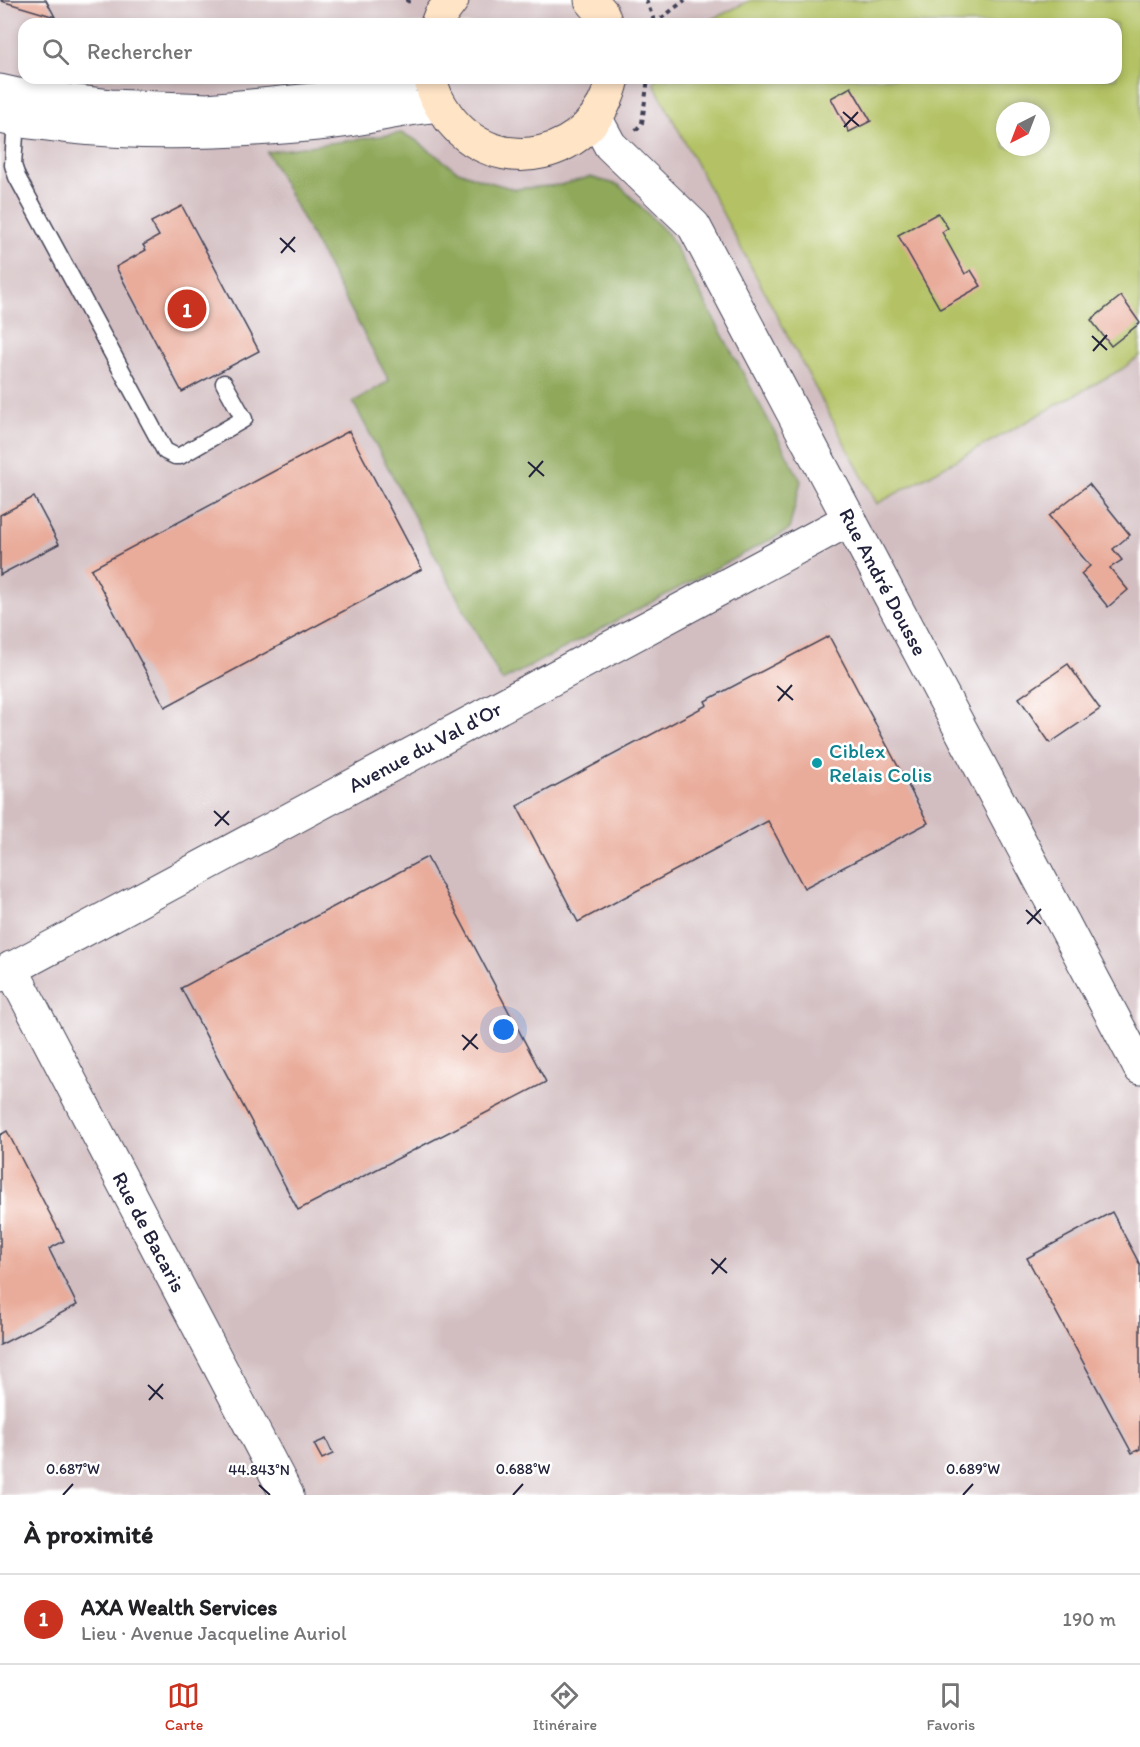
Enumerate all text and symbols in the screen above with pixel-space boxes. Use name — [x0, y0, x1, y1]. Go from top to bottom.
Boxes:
search box — [18, 18, 1122, 84]
icon: search — [39, 35, 72, 68]
text: Rechercher — [87, 38, 192, 65]
north arrow — [996, 102, 1050, 156]
pin: 1 — [168, 286, 207, 332]
street label: Rue André Dousse — [834, 504, 933, 660]
street label: Avenue du Val d'Or — [344, 695, 506, 798]
place label: Ciblex Relais Colis — [829, 738, 932, 787]
marker: Ciblex Relais Colis — [810, 756, 824, 770]
your location — [489, 1015, 518, 1044]
street label: Rue de Bacaris — [107, 1167, 192, 1296]
text: 0.687°W — [46, 1460, 100, 1478]
text: 0.688°W — [496, 1460, 550, 1478]
text: 0.689°W — [946, 1460, 1000, 1478]
text: 44.843°N — [228, 1461, 290, 1479]
text: À proximité — [24, 1518, 153, 1550]
text: AXA Wealth Services — [81, 1594, 277, 1621]
text: 1 — [39, 1607, 48, 1631]
text: 190 m — [1063, 1607, 1116, 1631]
text: Lieu · Avenue Jacqueline Auriol — [81, 1621, 347, 1645]
tab: Carte — [165, 1679, 203, 1734]
tab: Itinéraire — [533, 1679, 597, 1734]
tab: Favoris — [927, 1679, 975, 1734]

